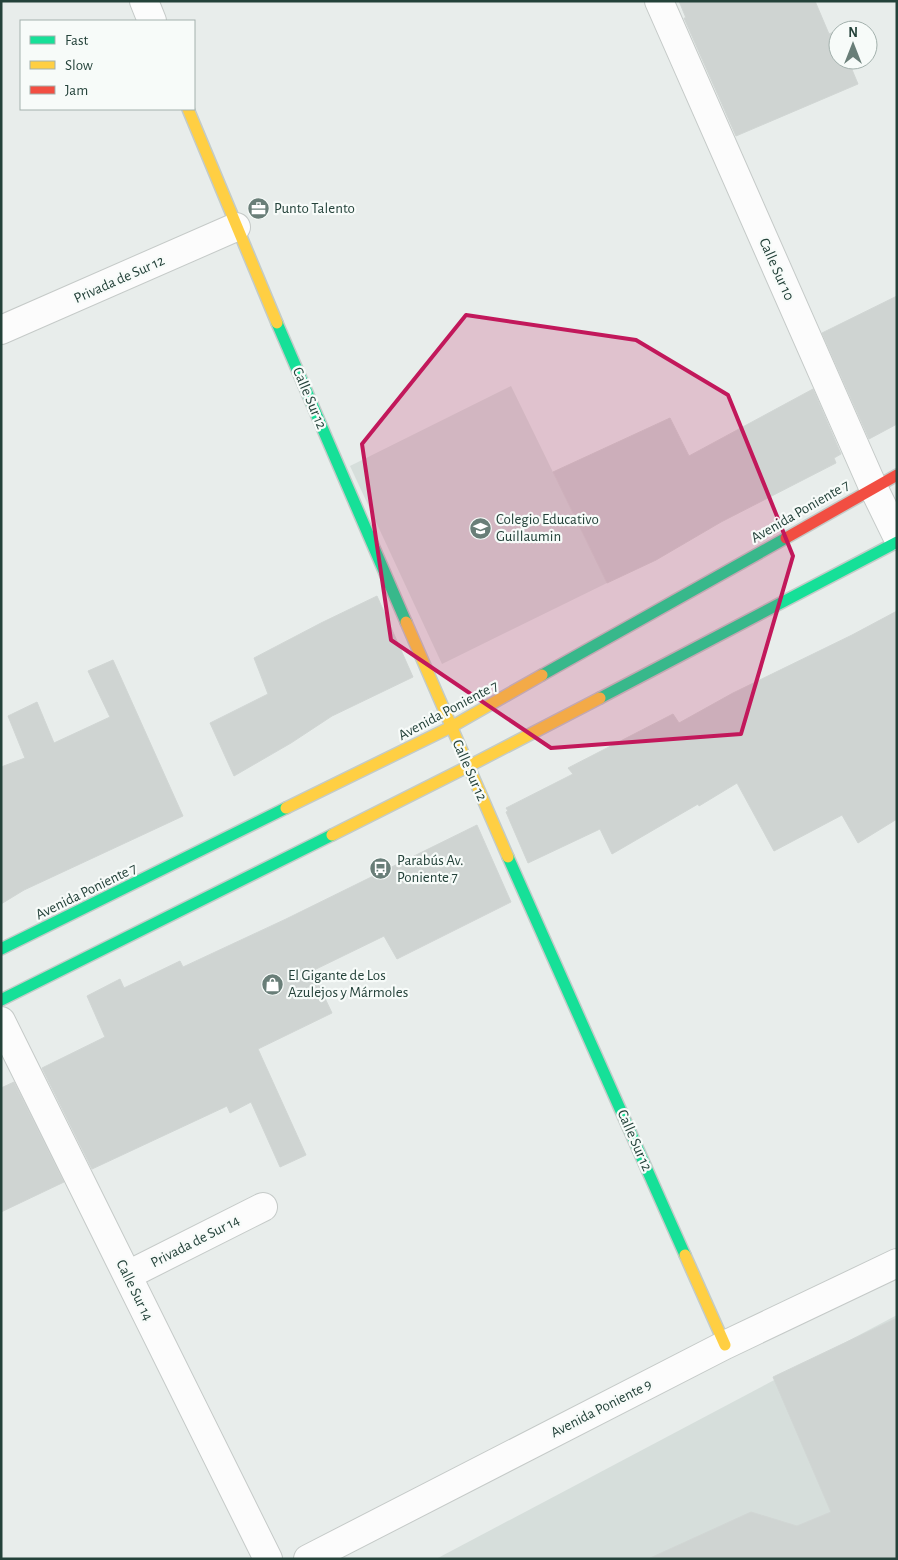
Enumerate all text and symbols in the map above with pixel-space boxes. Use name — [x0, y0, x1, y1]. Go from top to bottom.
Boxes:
legend — [20, 20, 195, 110]
north arrow — [828, 20, 878, 70]
text: N — [848, 26, 858, 40]
text: Fast — [65, 33, 89, 48]
text: Slow — [65, 58, 93, 73]
text: Jam — [65, 83, 88, 98]
office icon: Punto Talento — [246, 196, 270, 220]
place label: Punto Talento — [274, 201, 355, 216]
street label: Calle Sur 10 — [756, 236, 797, 303]
street label: Privada de Sur 12 — [72, 253, 167, 306]
street label: Calle Sur 12 — [290, 365, 329, 431]
street label: Avenida Poniente 7 — [749, 477, 852, 546]
place label: Colegio Educativo Guillaumin — [496, 512, 599, 544]
school or university icon: Colegio Educativo Guillaumin — [468, 516, 492, 540]
street label: Avenida Poniente 7 — [396, 678, 501, 743]
street label: Calle Sur 12 — [449, 737, 490, 803]
place label: Parabús Av. Poniente 7 — [397, 853, 463, 885]
bus stop icon: Parabús Av. Poniente 7 — [369, 857, 393, 881]
street label: Avenida Poniente 7 — [33, 860, 139, 922]
place label: El Gigante de Los Azulejos y Mármoles — [288, 968, 408, 1000]
shop icon: El Gigante de Los Azulejos y Mármoles — [260, 972, 284, 996]
street label: Calle Sur 12 — [614, 1107, 655, 1173]
street label: Privada de Sur 14 — [148, 1213, 242, 1270]
street label: Calle Sur 14 — [113, 1257, 156, 1323]
street label: Avenida Poniente 9 — [548, 1376, 654, 1440]

